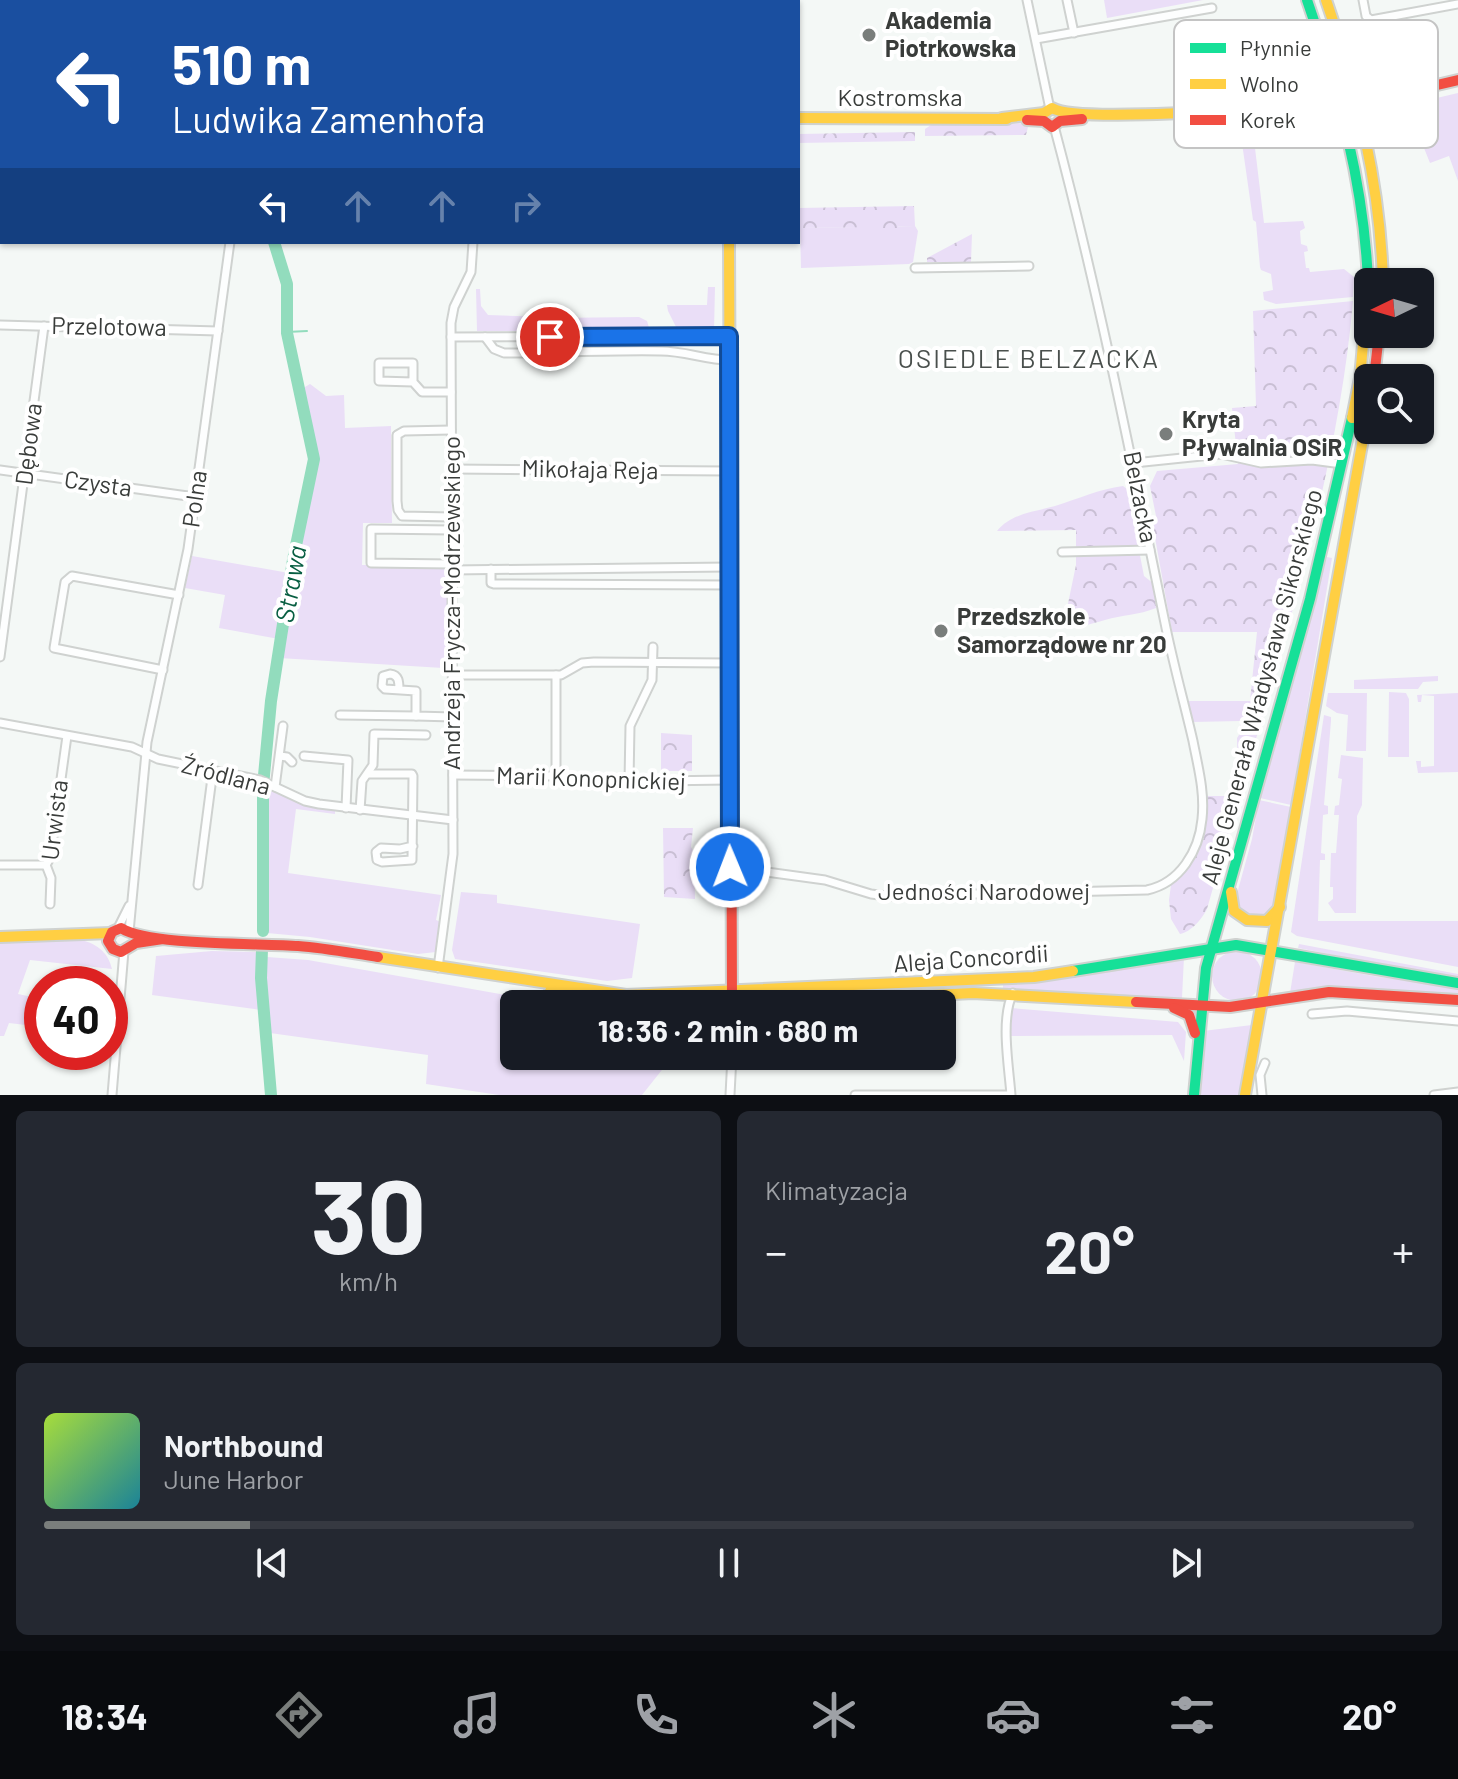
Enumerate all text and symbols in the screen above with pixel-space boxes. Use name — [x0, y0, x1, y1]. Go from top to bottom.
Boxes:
place label: Akademia Piotrkowska — [885, 5, 1016, 62]
legend — [1174, 20, 1438, 148]
marker: Akademia Piotrkowska — [860, 26, 878, 44]
text: 510 m — [172, 29, 311, 96]
icon: left — [40, 32, 144, 136]
text: Płynnie — [1240, 34, 1312, 60]
text: Wolno — [1240, 70, 1299, 96]
street label: Kostromska — [838, 82, 962, 111]
text: Ludwika Zamenhofa — [172, 97, 485, 140]
text: Korek — [1240, 106, 1296, 132]
icon: left — [252, 184, 296, 228]
icon: ahead — [336, 184, 380, 228]
icon: ahead — [420, 184, 464, 228]
icon: right — [504, 184, 548, 228]
north arrow — [1354, 268, 1434, 348]
map controls — [1354, 268, 1434, 444]
pin — [516, 303, 584, 371]
street label: Przelotowa — [51, 310, 167, 341]
icon: arrive — [528, 315, 572, 359]
district label: OSIEDLE BELZACKA — [898, 342, 1160, 373]
button: search — [1354, 364, 1434, 444]
street label: Dębowa — [8, 401, 47, 487]
place label: Kryta Pływalnia OSiR — [1182, 404, 1342, 461]
marker: Kryta Pływalnia OSiR — [1157, 425, 1175, 443]
street label: Andrzeja Frycza-Modrzewskiego — [436, 436, 465, 770]
street label: Belzacka — [1118, 448, 1165, 545]
street label: Mikołaja Reja — [521, 453, 659, 484]
street label: Czysta — [62, 463, 134, 502]
street label: Polna — [175, 468, 212, 529]
street label: Aleje Generała Władysława Sikorskiego — [1194, 486, 1327, 888]
water label: Strawa — [267, 543, 312, 625]
place label: Przedszkole Samorządowe nr 20 — [957, 601, 1167, 658]
marker: Przedszkole Samorządowe nr 20 — [932, 622, 950, 640]
street label: Źródlana — [179, 749, 274, 800]
street label: Marii Konopnickiej — [496, 760, 687, 795]
street label: Urwista — [34, 778, 73, 862]
position arrow — [688, 825, 772, 909]
street label: Jedności Narodowej — [878, 876, 1090, 905]
street label: Aleja Concordii — [892, 938, 1050, 977]
speed limit sign: 40 — [24, 966, 128, 1070]
text: 18:36 · 2 min · 680 m — [598, 1012, 858, 1048]
text: 30 — [311, 1150, 426, 1275]
text: Klimatyzacja — [765, 1174, 908, 1205]
text: 20° — [1044, 1214, 1135, 1286]
text: − — [765, 1224, 787, 1277]
text: + — [1392, 1224, 1414, 1277]
text: km/h — [339, 1265, 398, 1296]
text: Northbound — [164, 1427, 323, 1463]
text: June Harbor — [164, 1463, 303, 1494]
icon: previous — [250, 1541, 294, 1585]
icon: pause — [707, 1541, 751, 1585]
icon: next — [1164, 1541, 1208, 1585]
icon: directions — [271, 1687, 327, 1743]
icon: music — [449, 1687, 505, 1743]
icon: phone — [628, 1687, 684, 1743]
icon: climate — [806, 1687, 862, 1743]
icon: car — [985, 1687, 1041, 1743]
icon: filters — [1164, 1687, 1220, 1743]
text: 18:34 — [61, 1694, 148, 1737]
text: 20° — [1342, 1694, 1397, 1737]

